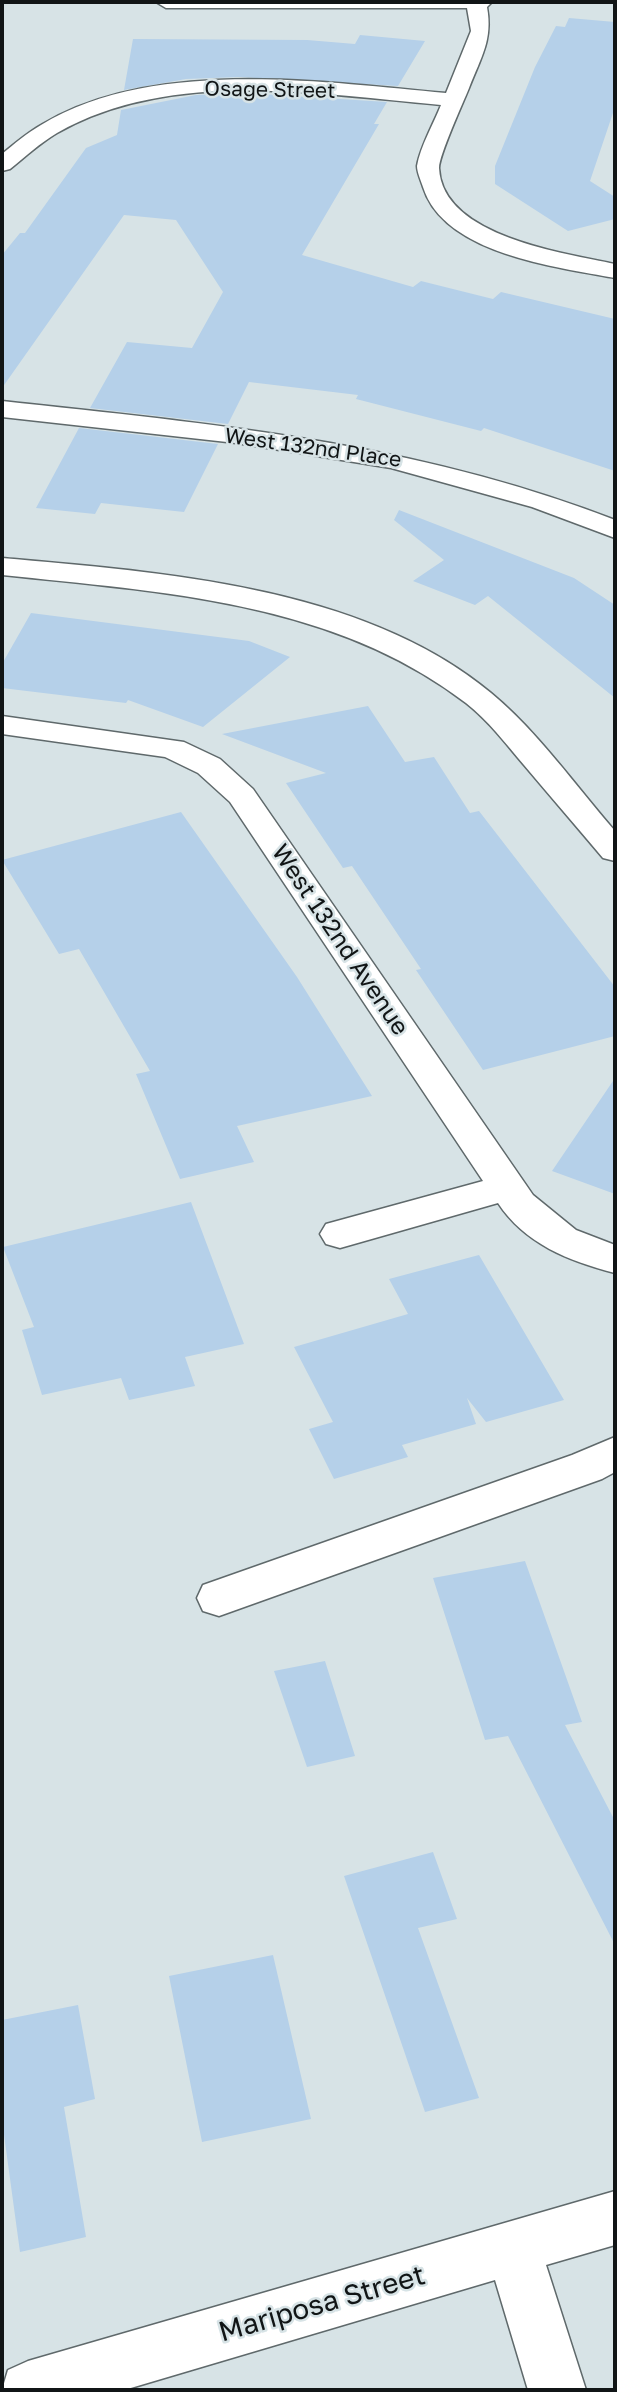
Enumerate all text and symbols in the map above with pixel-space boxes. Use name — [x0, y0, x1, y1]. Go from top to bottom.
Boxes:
street label: Osage Street — [204, 76, 336, 104]
street label: West 132nd Place — [223, 423, 403, 473]
street label: West 132nd Avenue — [265, 839, 415, 1041]
street label: Mariposa Street — [215, 2259, 429, 2349]

